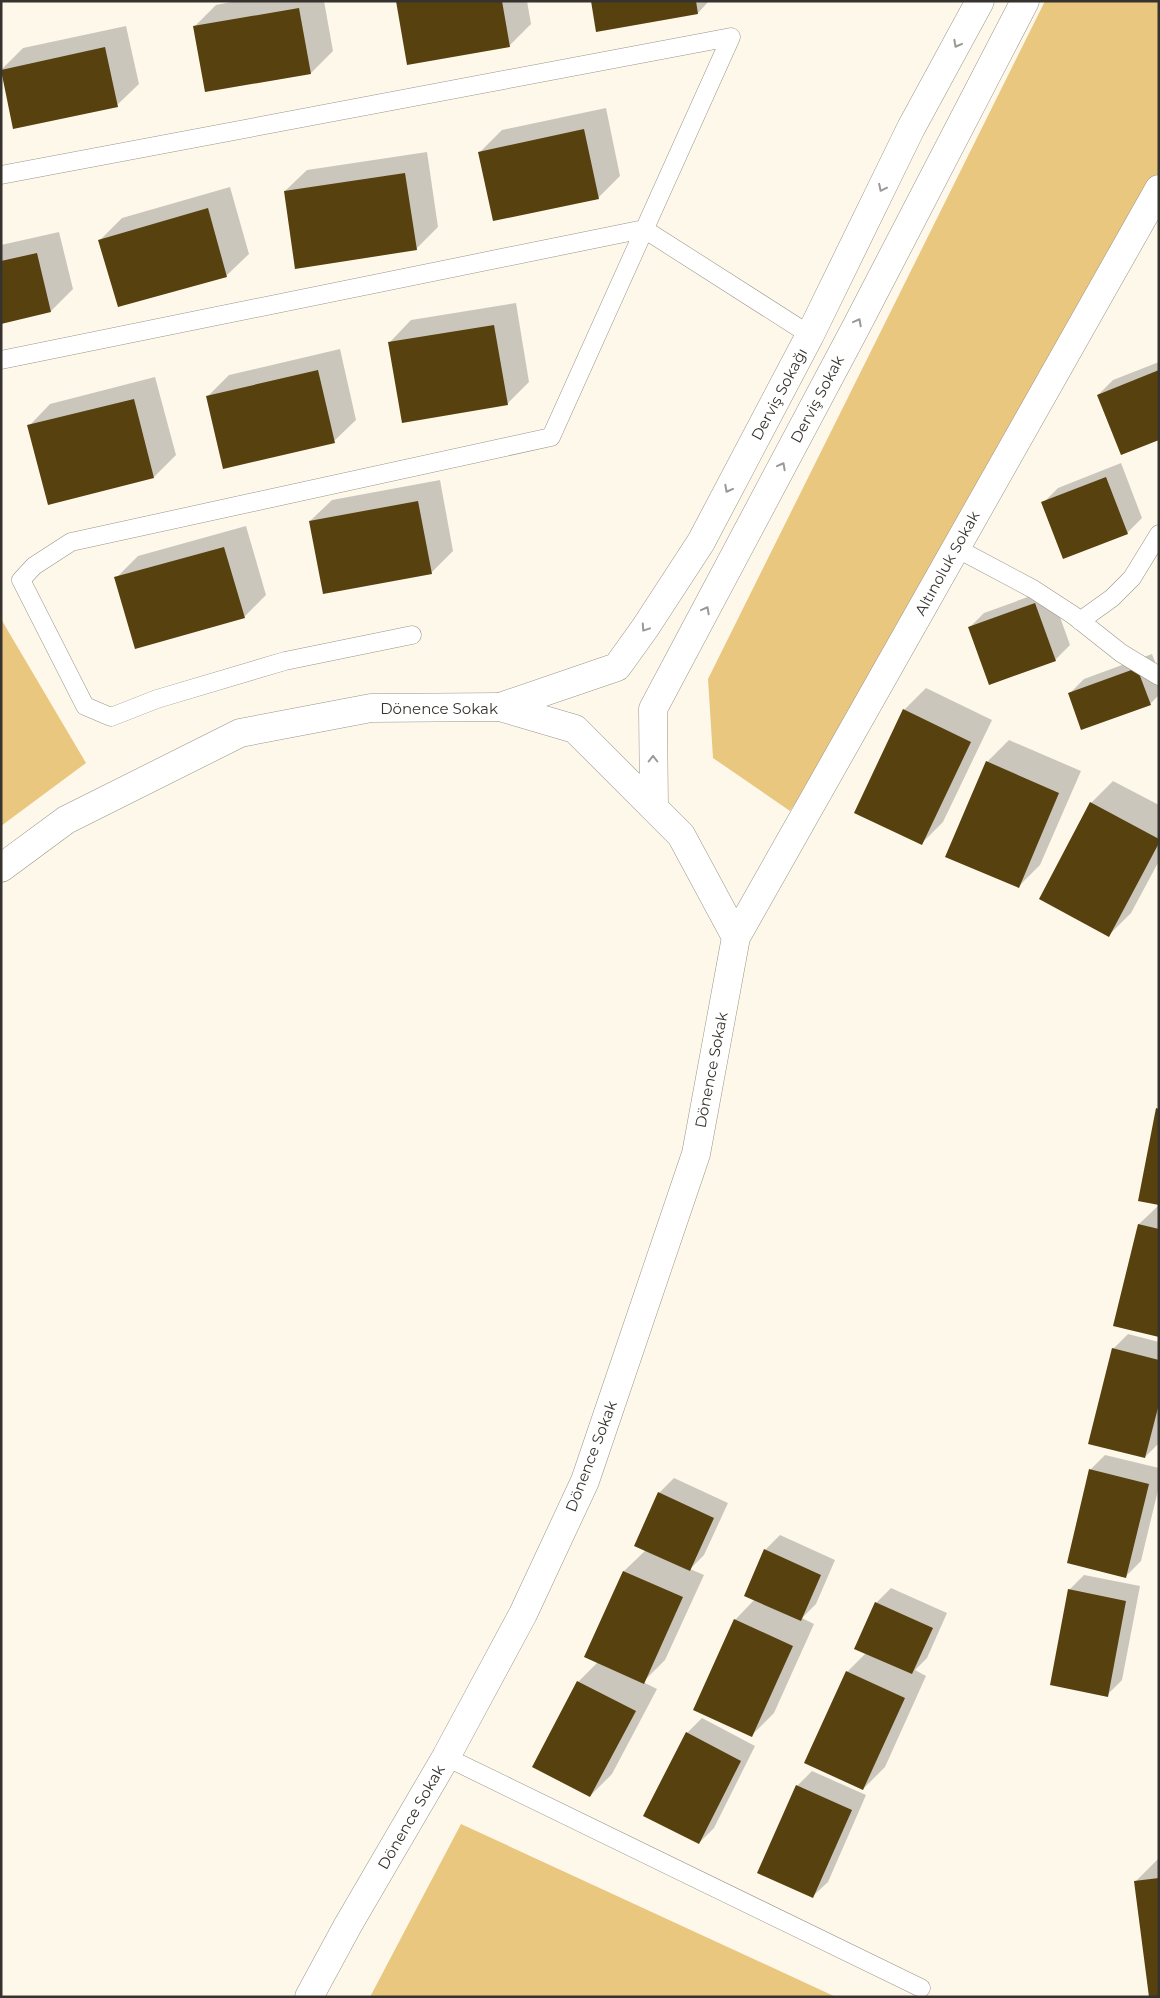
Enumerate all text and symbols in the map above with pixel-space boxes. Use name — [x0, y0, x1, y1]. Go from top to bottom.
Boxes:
one-way arrow — [953, 39, 963, 48]
one-way arrow — [878, 183, 888, 192]
one-way arrow — [852, 319, 862, 328]
street label: Derviş Sokağı — [747, 345, 811, 443]
street label: Derviş Sokak — [786, 352, 848, 446]
one-way arrow — [776, 462, 786, 471]
one-way arrow — [724, 484, 734, 493]
street label: Altınoluk Sokak — [910, 507, 984, 619]
one-way arrow — [700, 606, 710, 615]
one-way arrow — [642, 622, 651, 632]
street label: Dönence Sokak — [380, 699, 498, 718]
one-way arrow — [648, 755, 658, 762]
street label: Dönence Sokak — [690, 1010, 732, 1130]
street label: Dönence Sokak — [561, 1398, 621, 1514]
street label: Dönence Sokak — [373, 1761, 449, 1873]

